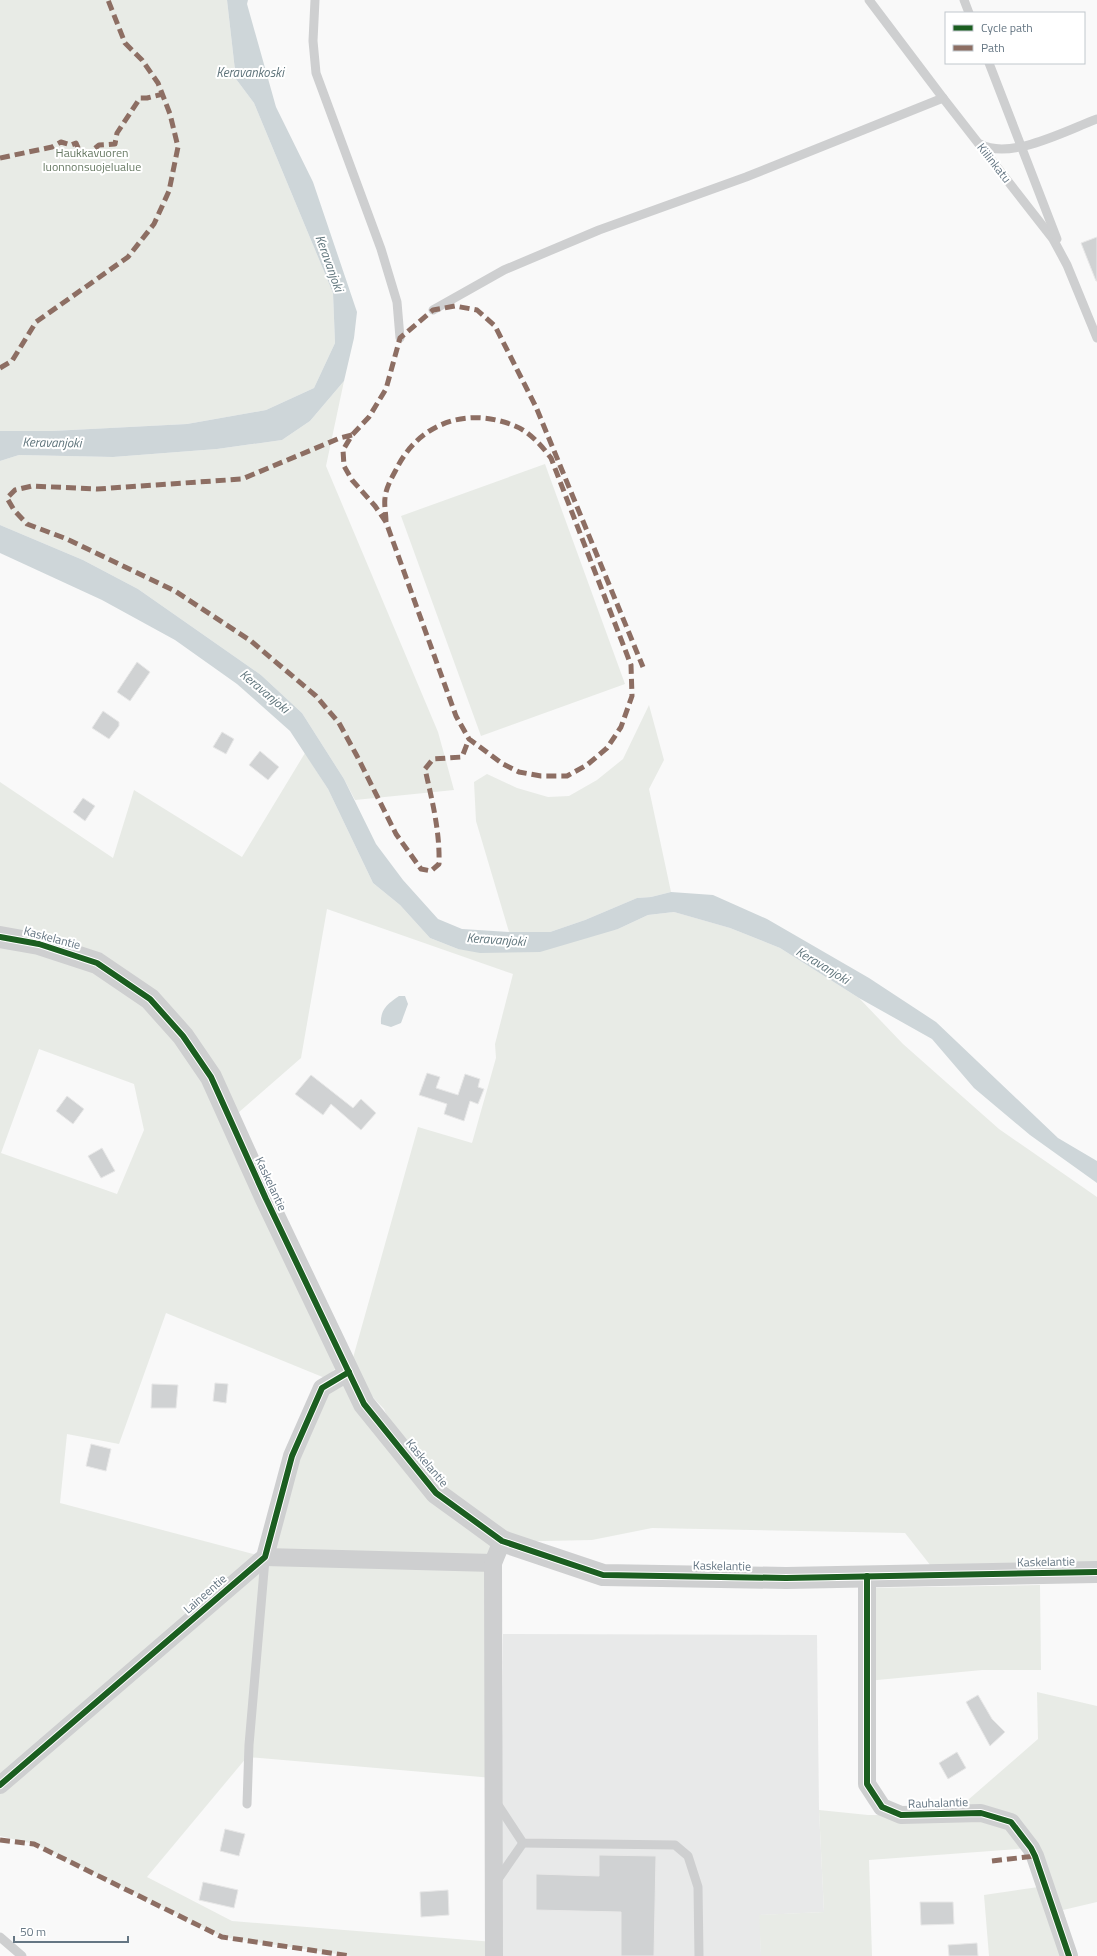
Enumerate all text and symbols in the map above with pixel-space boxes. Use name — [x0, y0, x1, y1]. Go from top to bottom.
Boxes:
legend — [945, 12, 1085, 64]
text: Cycle path — [981, 18, 1033, 37]
text: Path — [981, 38, 1005, 57]
water label: Keravankoski — [216, 62, 285, 82]
street label: Kiilinkatu — [973, 139, 1016, 187]
park label: Haukkavuoren luonnonsuojelualue — [43, 143, 141, 176]
water label: Keravanjoki — [310, 232, 350, 295]
water label: Keravanjoki — [22, 431, 83, 453]
water label: Keravanjoki — [236, 664, 295, 719]
street label: Kaskelantie — [22, 921, 83, 954]
water label: Keravanjoki — [466, 927, 528, 951]
water label: Keravanjoki — [792, 941, 855, 989]
street label: Kaskelantie — [251, 1153, 292, 1214]
street label: Kaskelantie — [401, 1434, 453, 1491]
street label: Kaskelantie — [1017, 1551, 1075, 1572]
street label: Kaskelantie — [693, 1555, 751, 1576]
street label: Laineentie — [179, 1569, 231, 1618]
street label: Rauhalantie — [908, 1792, 968, 1813]
scale bar — [14, 1918, 128, 1944]
text: 50 m — [20, 1922, 46, 1941]

